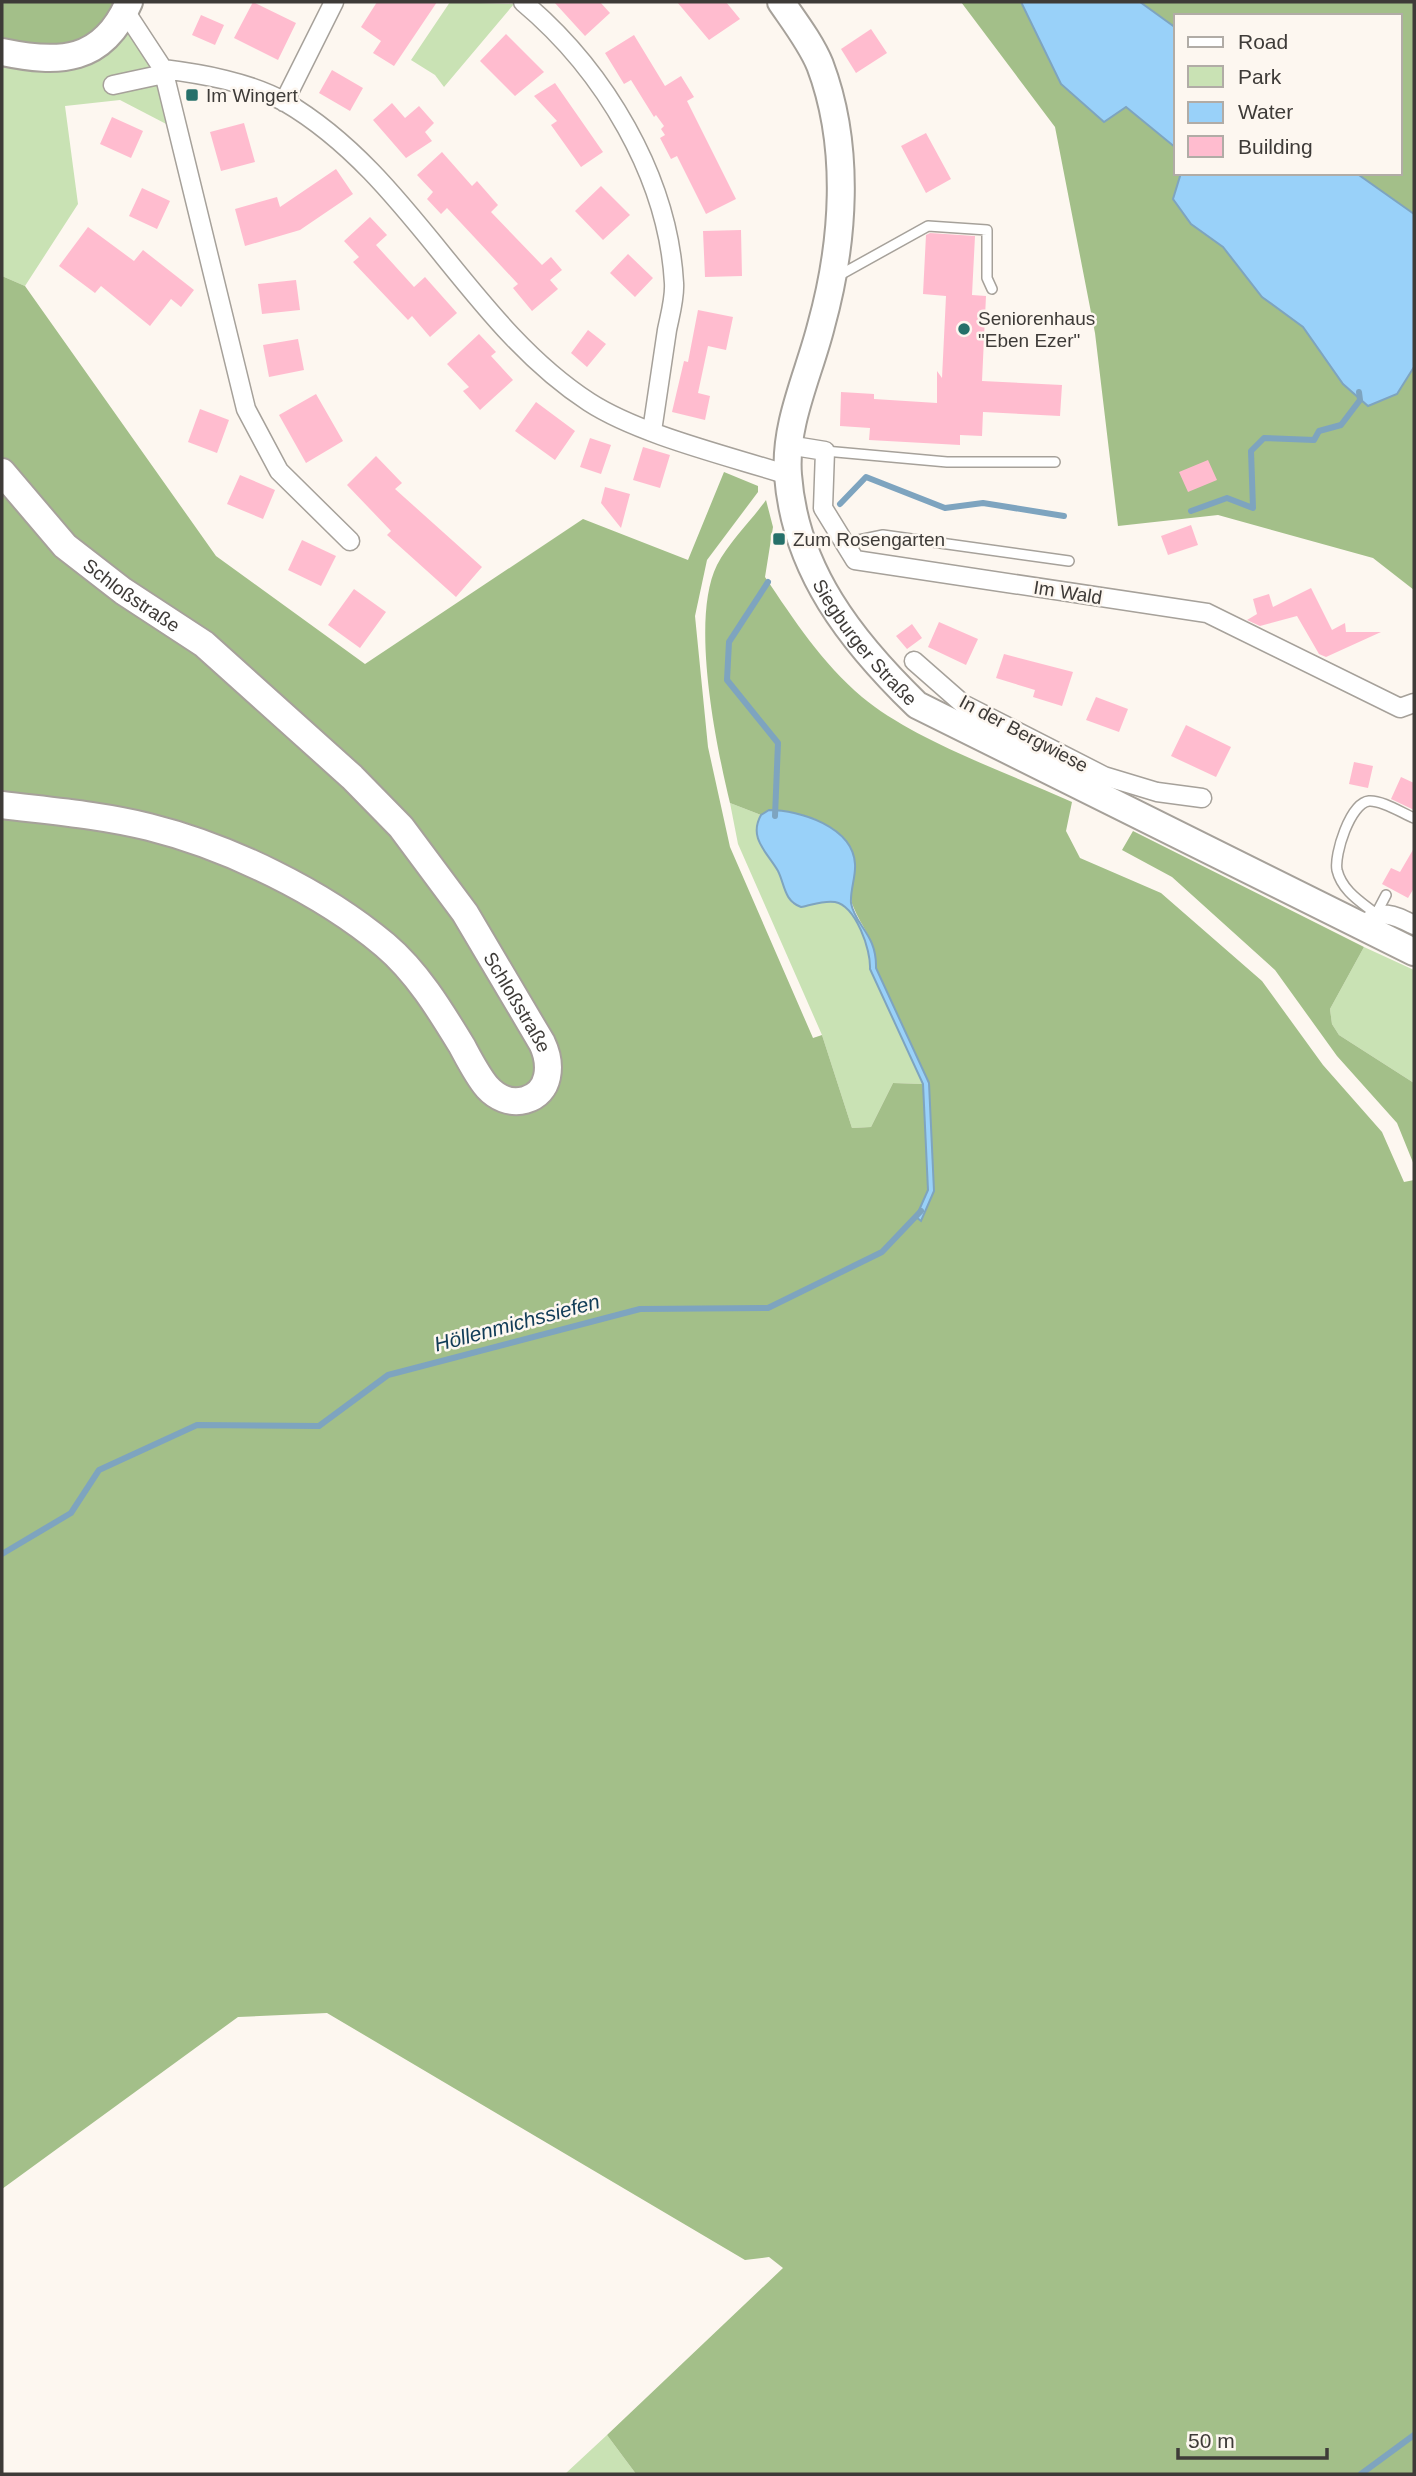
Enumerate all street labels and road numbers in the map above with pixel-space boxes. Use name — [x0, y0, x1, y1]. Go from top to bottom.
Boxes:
street label: Schloßstraße — [79, 554, 184, 636]
street label: Siegburger Straße — [809, 576, 921, 710]
street label: Im Wald — [1032, 577, 1104, 608]
street label: In der Bergwiese — [956, 691, 1092, 776]
street label: Schloßstraße — [479, 948, 555, 1055]

